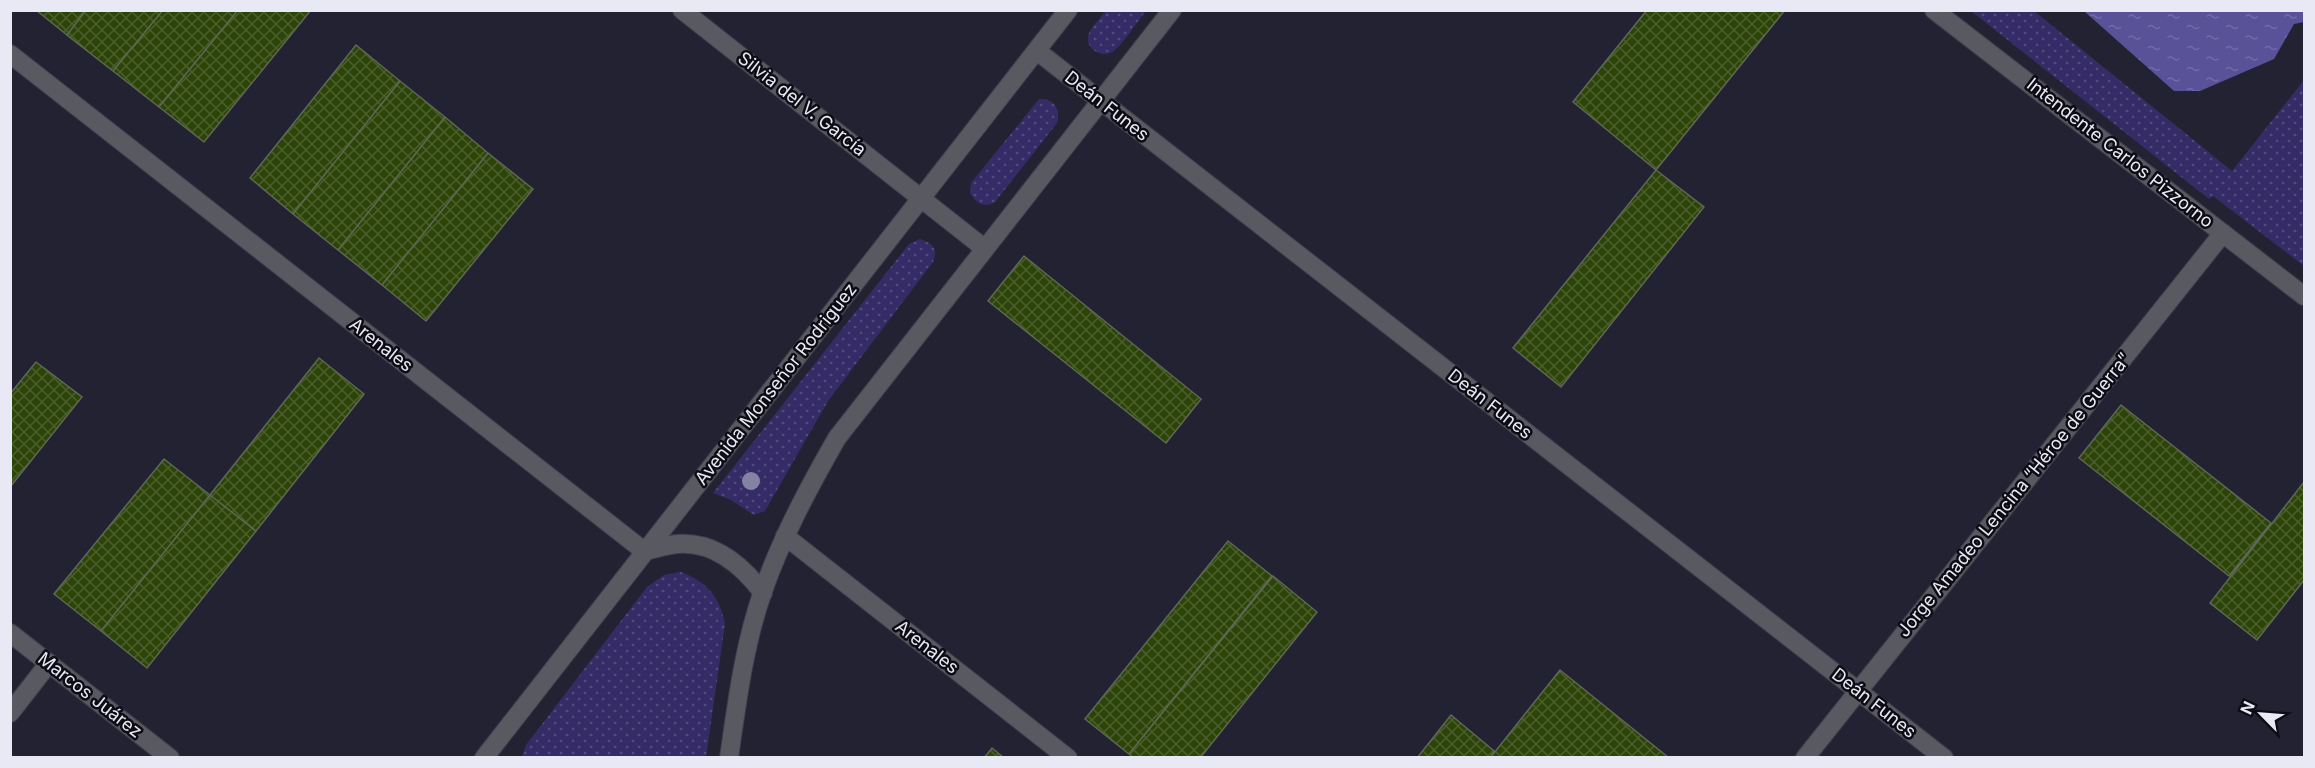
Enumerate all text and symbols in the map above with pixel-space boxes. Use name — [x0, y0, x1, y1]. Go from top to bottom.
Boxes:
street label: Silvia del V. García — [734, 47, 870, 160]
street label: Deán Funes — [1061, 66, 1153, 145]
street label: Intendente Carlos Pizzorno — [2023, 73, 2218, 232]
street label: Avenida Monseñor Rodriguez — [690, 279, 861, 489]
street label: Arenales — [345, 313, 417, 376]
street label: Jorge Amadeo Lencina “Héroe de Guerra” — [1893, 349, 2135, 641]
street label: Deán Funes — [1444, 364, 1536, 443]
street label: Arenales — [891, 615, 963, 678]
street label: Marcos Juárez — [34, 647, 146, 742]
street label: Deán Funes — [1828, 663, 1920, 742]
north arrow — [2231, 684, 2291, 744]
text: N — [2236, 698, 2259, 717]

